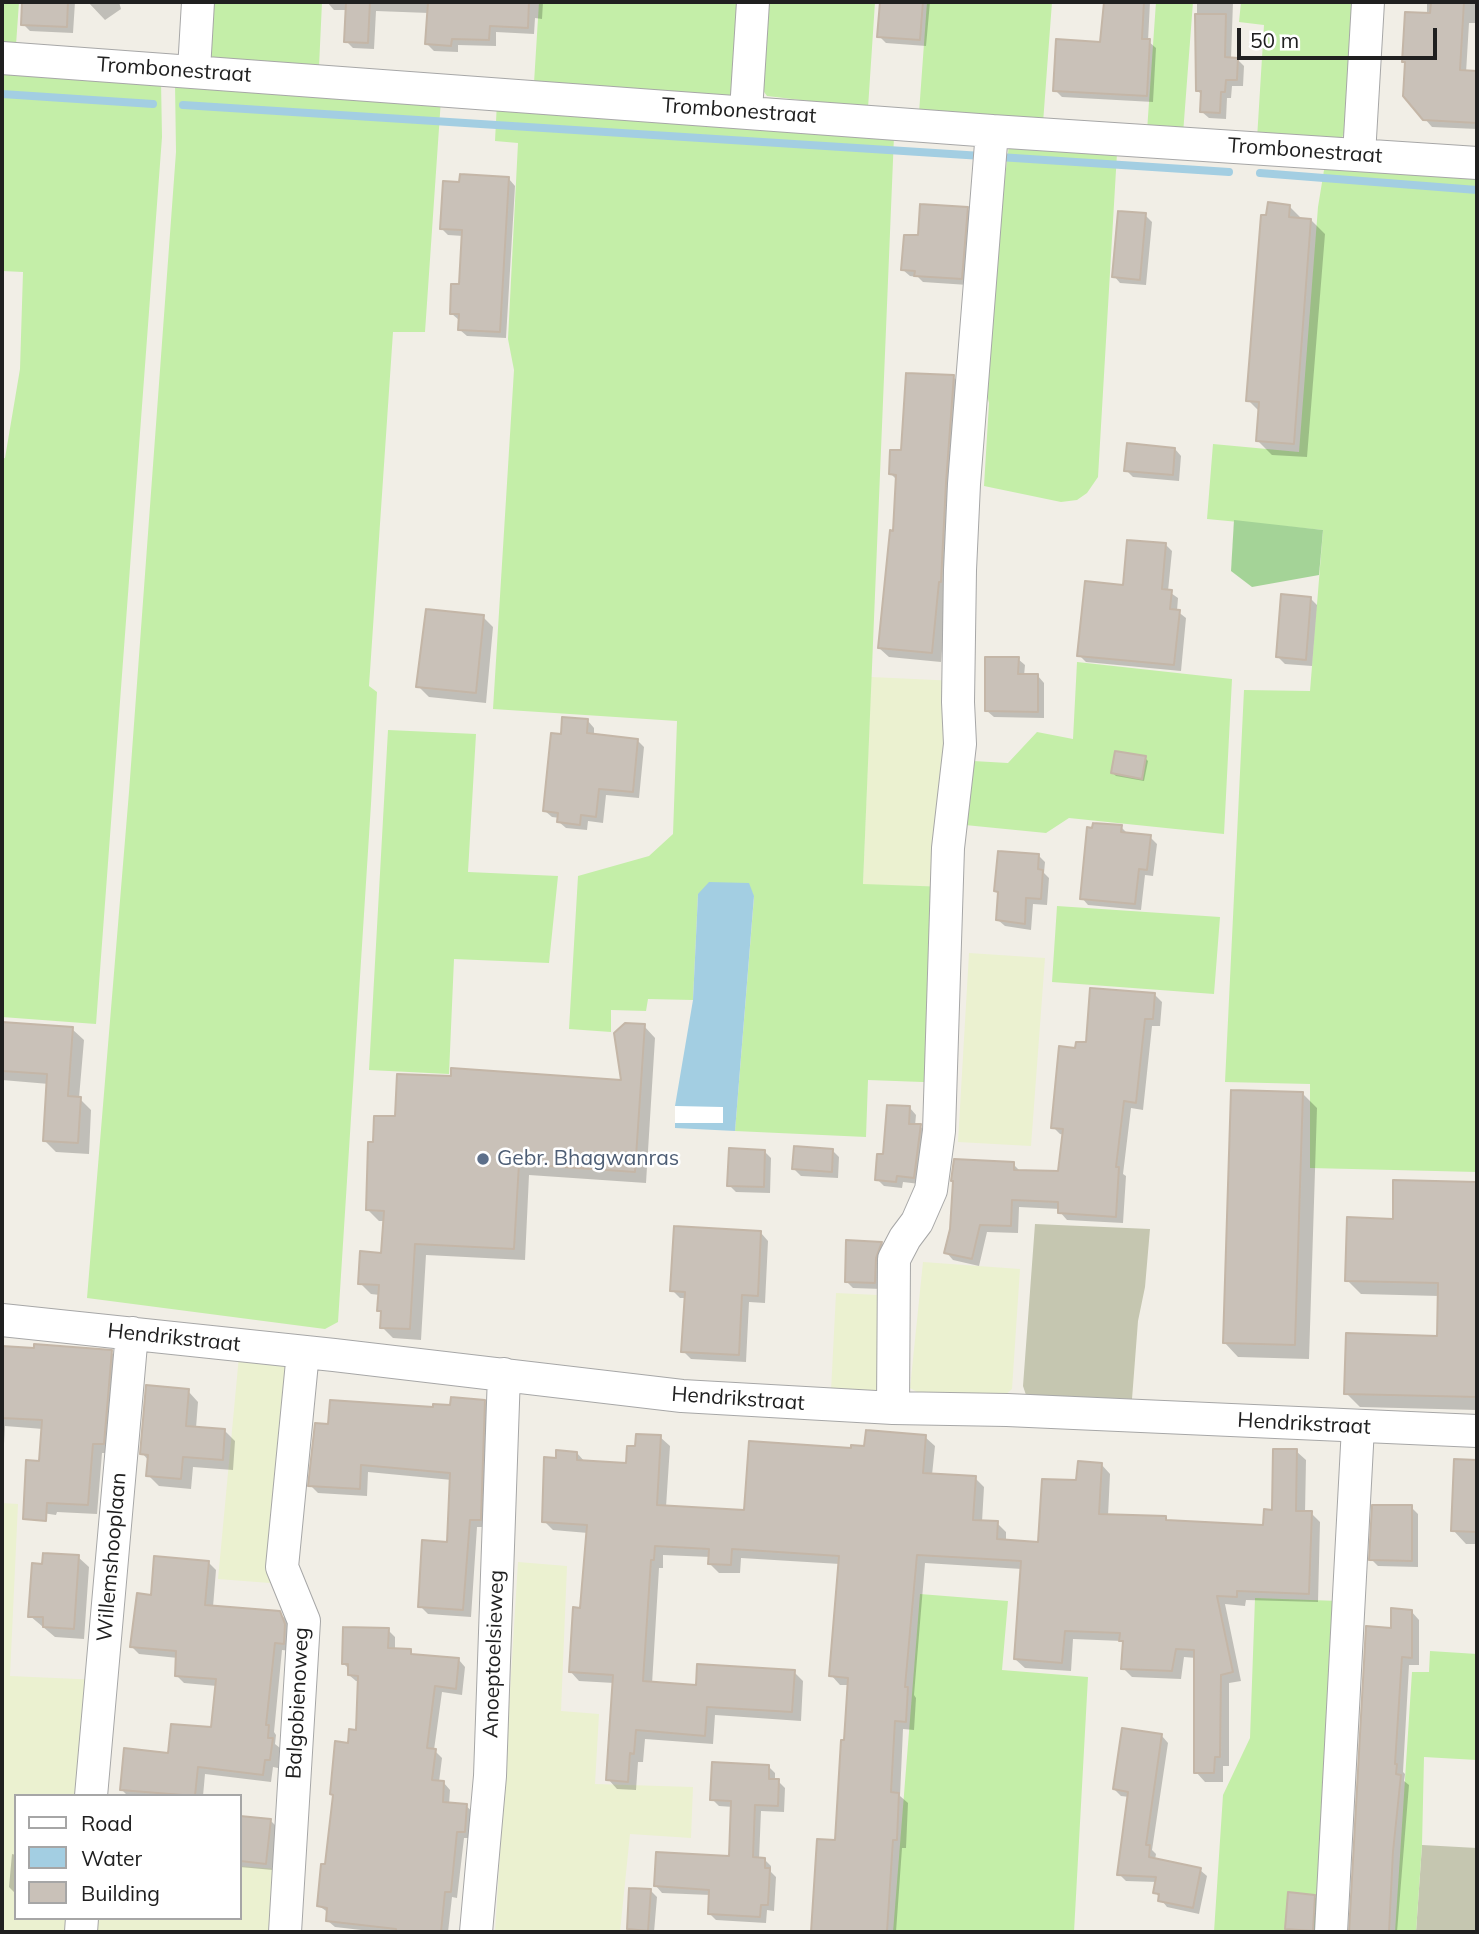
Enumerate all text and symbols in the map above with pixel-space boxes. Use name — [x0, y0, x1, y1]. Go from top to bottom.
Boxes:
scale bar — [1241, 14, 1440, 58]
text: 50 m — [1250, 27, 1299, 53]
street label: Trombonestraat — [96, 52, 252, 88]
street label: Trombonestraat — [661, 93, 817, 129]
street label: Trombonestraat — [1227, 133, 1383, 169]
place label: Gebr. Bhagwanras — [497, 1146, 679, 1172]
marker: Gebr. Bhagwanras — [475, 1151, 491, 1167]
street label: Hendrikstraat — [106, 1318, 242, 1358]
street label: Hendrikstraat — [671, 1382, 805, 1416]
street label: Hendrikstraat — [1237, 1408, 1371, 1440]
street label: Willemshooplaan — [92, 1471, 132, 1643]
street label: Anoeptoelsieweg — [478, 1570, 510, 1738]
street label: Balgobienoweg — [281, 1627, 315, 1779]
legend — [14, 1794, 242, 1920]
text: Road — [81, 1810, 132, 1836]
text: Water — [81, 1845, 142, 1871]
text: Building — [81, 1880, 160, 1906]

